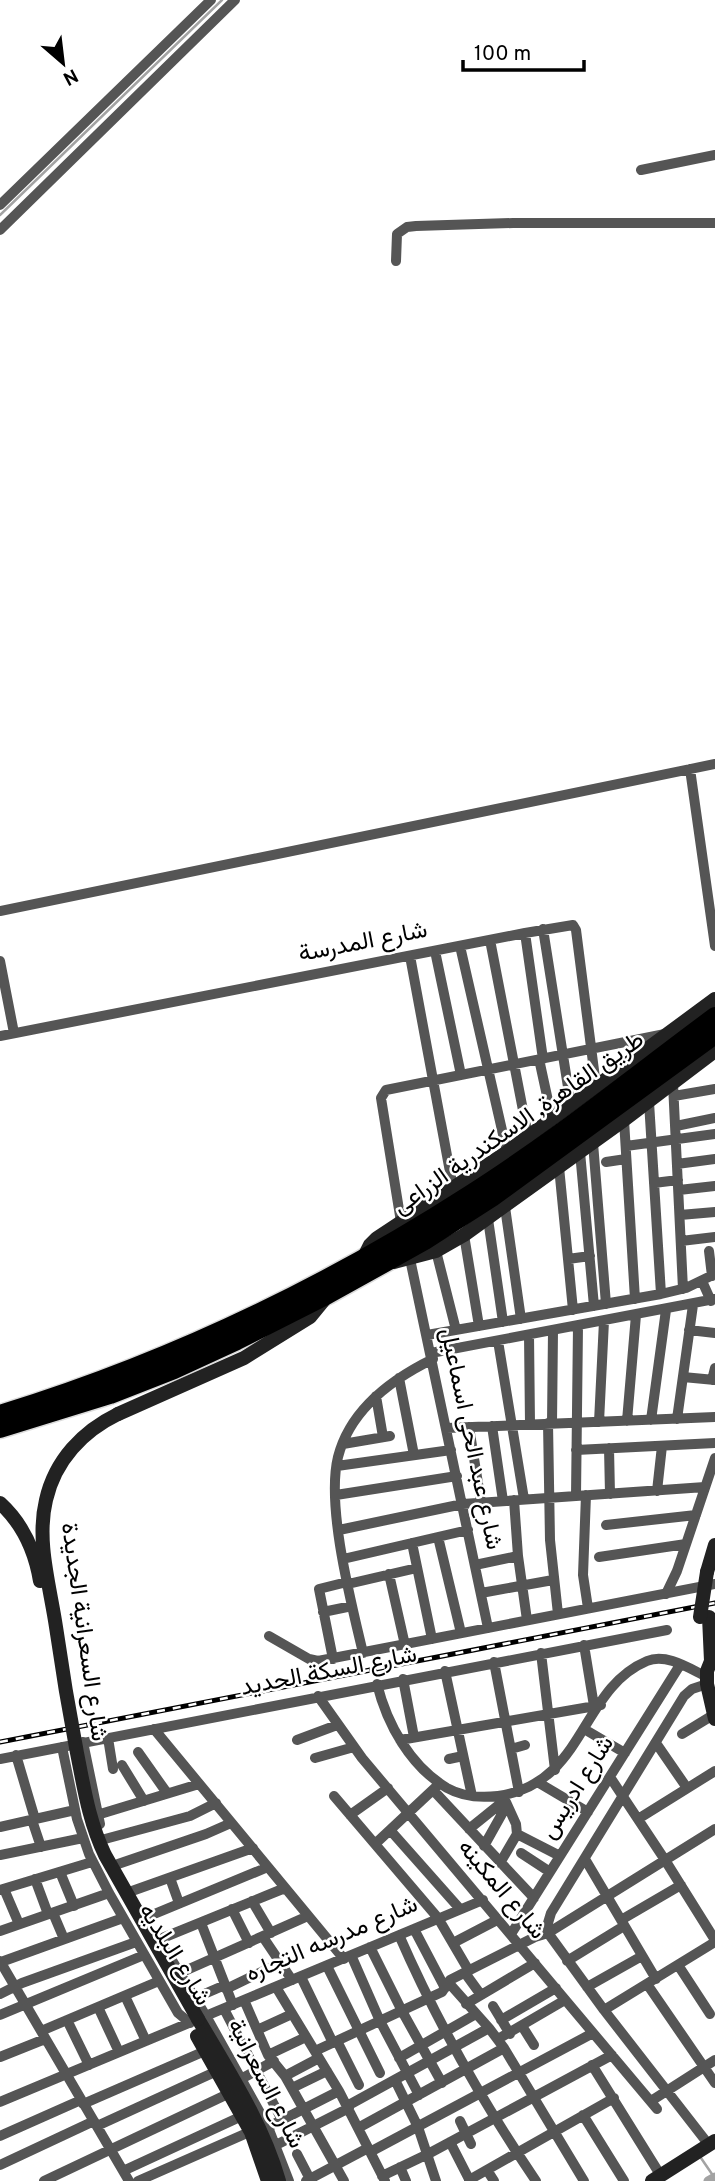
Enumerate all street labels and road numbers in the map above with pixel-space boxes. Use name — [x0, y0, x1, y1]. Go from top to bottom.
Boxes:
street label: شارع المدرسة — [296, 916, 430, 970]
street label: طريق القاهرة, الاسكندرية الزراعى — [387, 1026, 651, 1222]
street label: شارع عبد الحى اسماعيل — [432, 1325, 508, 1553]
street label: شارع السعرانية الجديدة — [53, 1521, 113, 1743]
street label: شارع السكة الحديد — [238, 1640, 420, 1704]
street label: شارع ادريس — [534, 1731, 622, 1845]
street label: شارع المكينه — [450, 1834, 552, 1946]
street label: شارع مدرسه التجاره — [241, 1890, 423, 1990]
street label: شارع البلديه — [131, 1898, 217, 2012]
street label: شارع السعرانية — [219, 2014, 311, 2154]

